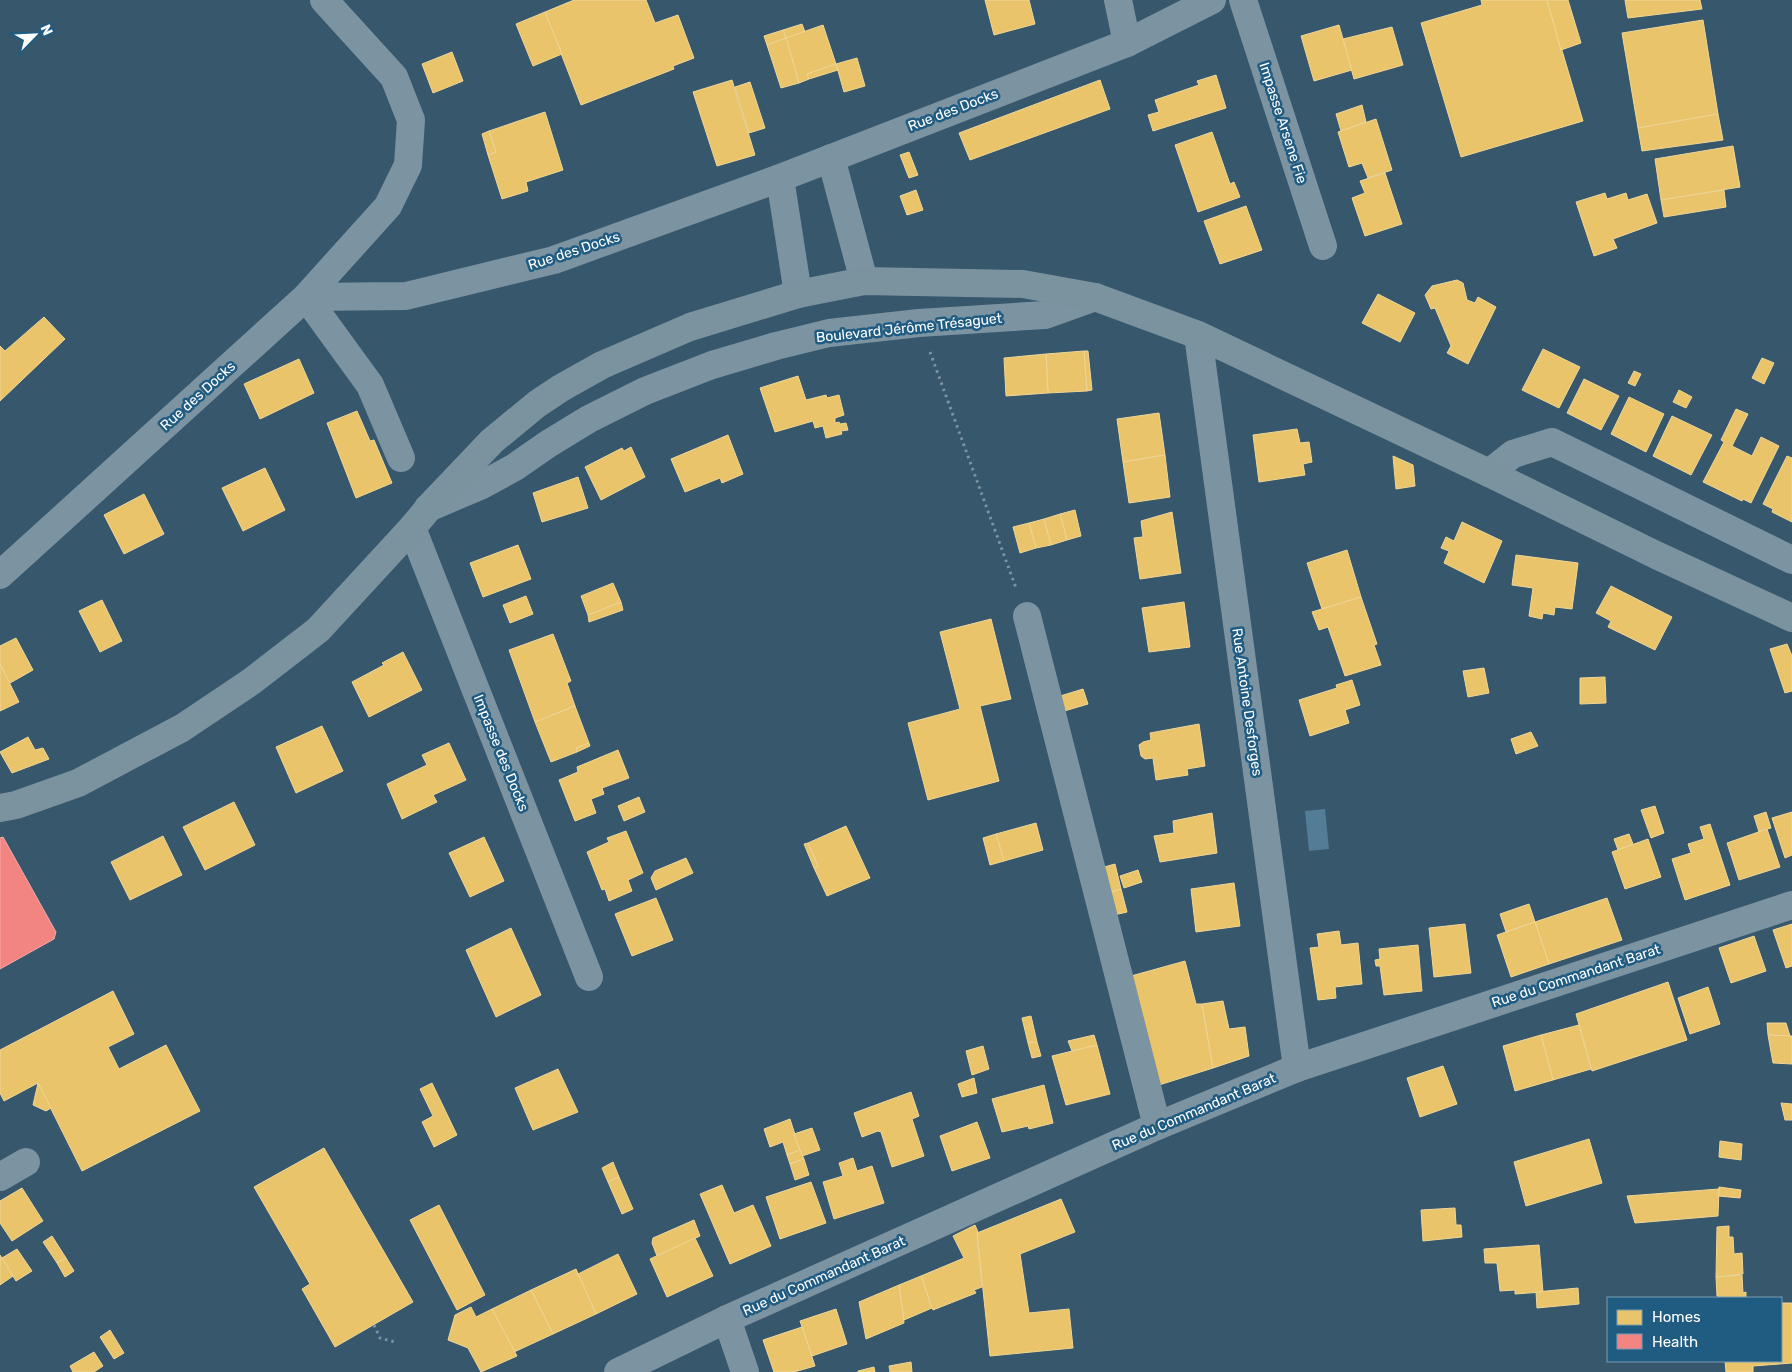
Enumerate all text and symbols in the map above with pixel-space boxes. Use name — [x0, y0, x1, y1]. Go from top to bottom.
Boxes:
north arrow — [10, 10, 60, 60]
text: N — [37, 22, 56, 38]
street label: Impasse Arsene Fie — [1255, 60, 1311, 186]
street label: Rue des Docks — [905, 85, 1001, 135]
street label: Rue des Docks — [526, 228, 622, 274]
street label: Boulevard Jérôme Trésaguet — [815, 310, 1003, 346]
street label: Rue des Docks — [157, 358, 239, 434]
street label: Rue Antoine Desforges — [1228, 627, 1266, 777]
street label: Impasse des Docks — [470, 692, 532, 814]
street label: Rue du Commandant Barat — [1490, 941, 1663, 1011]
street label: Rue du Commandant Barat — [1110, 1070, 1279, 1154]
street label: Rue du Commandant Barat — [740, 1232, 908, 1320]
legend — [1607, 1297, 1782, 1362]
text: Homes — [1652, 1308, 1701, 1326]
text: Health — [1652, 1333, 1698, 1351]

